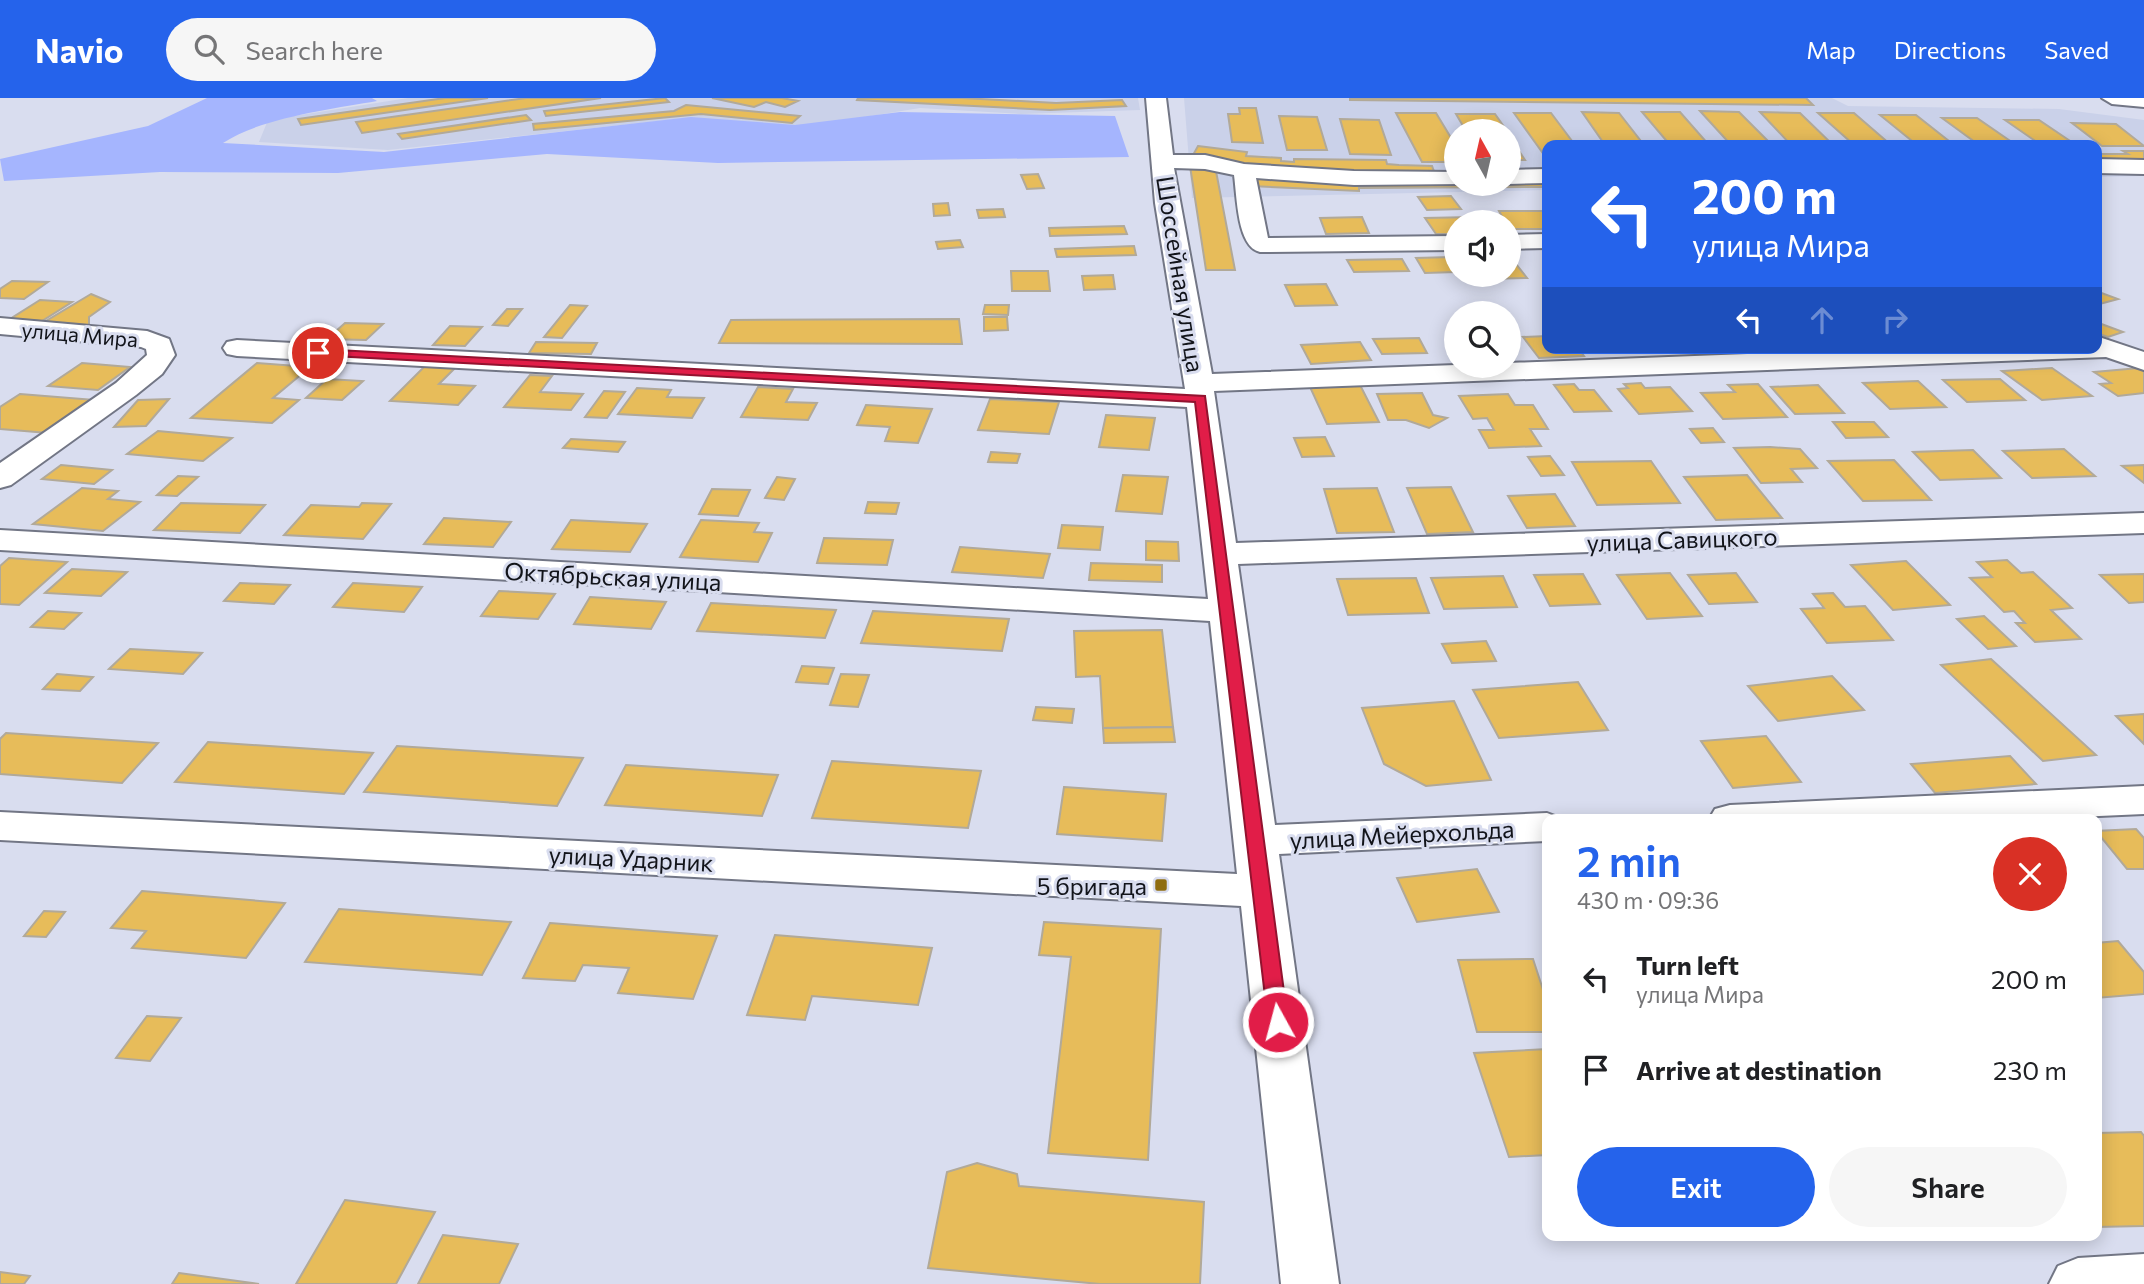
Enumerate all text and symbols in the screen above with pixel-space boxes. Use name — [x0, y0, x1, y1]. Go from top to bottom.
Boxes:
search box — [166, 18, 656, 81]
text: Navio — [35, 29, 124, 70]
icon: search — [190, 30, 228, 68]
text: Search here — [246, 34, 383, 65]
text: Map — [1806, 35, 1856, 64]
text: Directions — [1894, 35, 2006, 64]
text: Saved — [2044, 35, 2109, 64]
north arrow — [1444, 119, 1521, 196]
map controls — [1444, 119, 1521, 378]
text: 200 m — [1692, 164, 1837, 224]
icon: left — [1577, 168, 1668, 259]
street label: Шоссейная улица — [1151, 174, 1211, 374]
button: sound — [1444, 210, 1521, 287]
text: улица Мира — [1692, 224, 1870, 264]
button: search — [1444, 301, 1521, 378]
icon: left — [1730, 301, 1768, 339]
icon: ahead — [1803, 301, 1841, 339]
icon: right — [1876, 301, 1914, 339]
street label: улица Мира — [21, 316, 139, 352]
pin — [288, 323, 348, 383]
icon: arrive — [299, 334, 337, 372]
street label: улица Савицкого — [1586, 521, 1778, 557]
street label: Октябрьская улица — [504, 556, 722, 596]
street label: улица Мейерхольда — [1289, 814, 1515, 854]
text: 2 min — [1577, 834, 1681, 886]
button: close — [1993, 837, 2067, 911]
street label: улица Ударник — [548, 839, 714, 877]
place label: 5 бригада — [1037, 871, 1147, 900]
marker: 5 бригада — [1153, 877, 1169, 893]
text: 430 m · 09:36 — [1577, 886, 1719, 914]
text: Turn left — [1636, 949, 1739, 980]
icon: left — [1577, 960, 1615, 998]
text: 200 m — [1991, 963, 2067, 994]
text: улица Мира — [1636, 980, 1764, 1008]
position arrow — [1241, 985, 1315, 1059]
icon: arrive — [1577, 1051, 1615, 1089]
text: Arrive at destination — [1636, 1054, 1882, 1085]
text: 230 m — [1993, 1054, 2067, 1085]
button: Exit — [1577, 1147, 1815, 1227]
button: Share — [1829, 1147, 2067, 1227]

